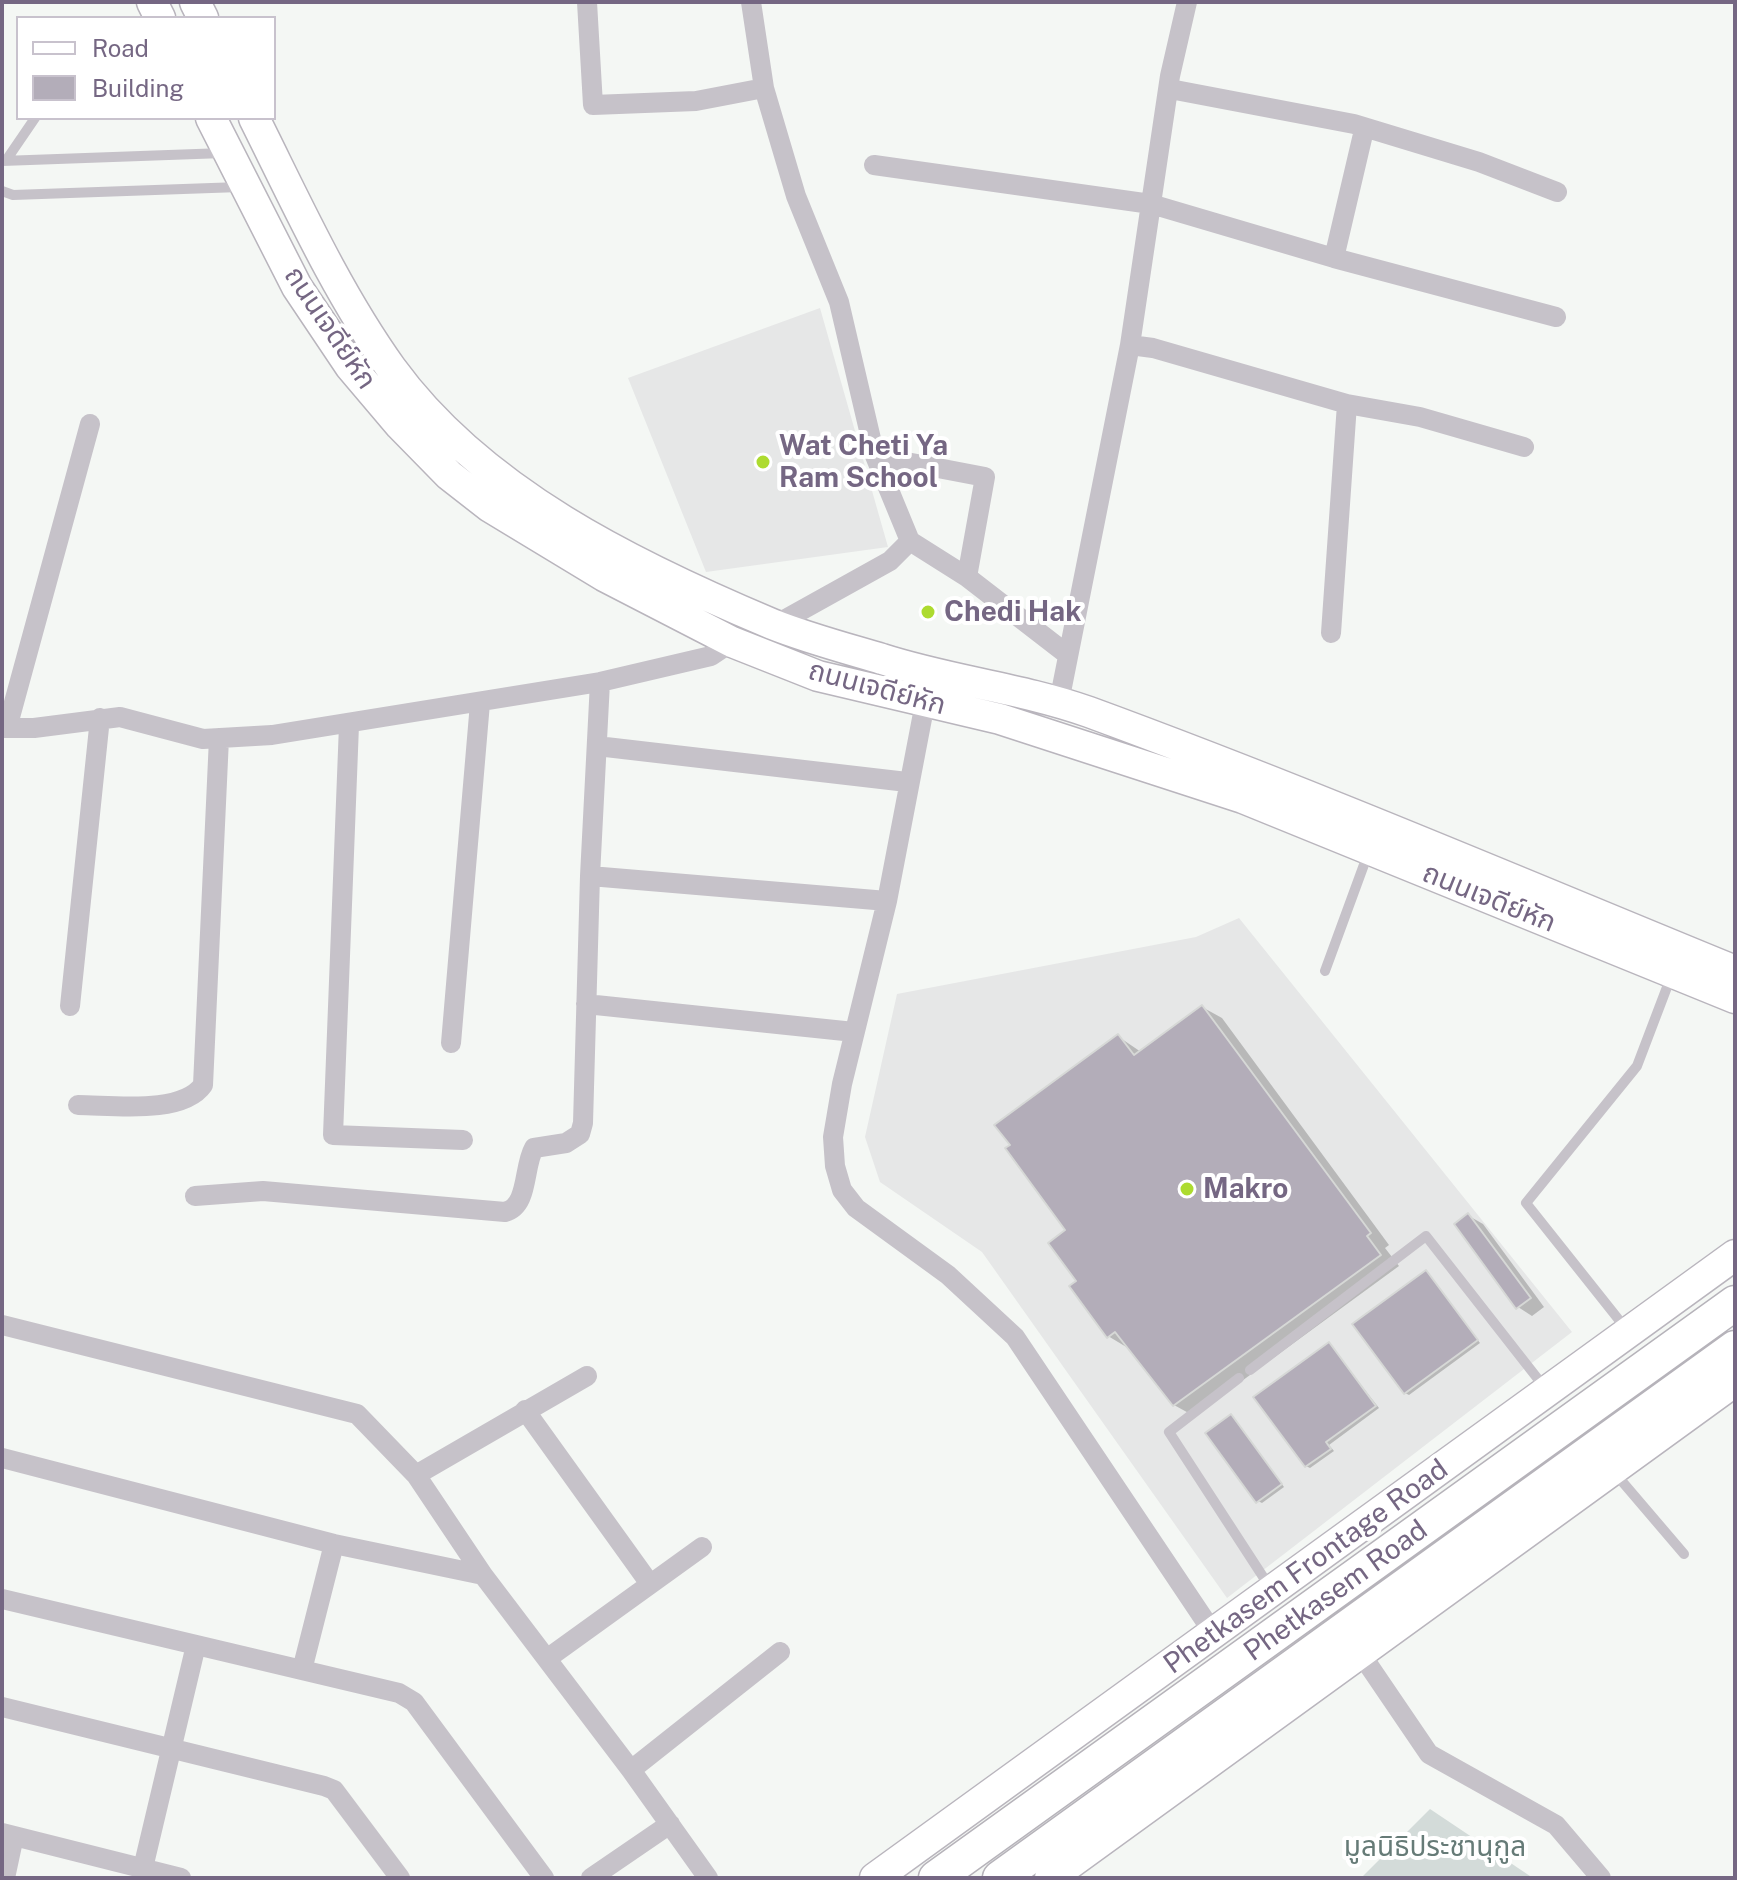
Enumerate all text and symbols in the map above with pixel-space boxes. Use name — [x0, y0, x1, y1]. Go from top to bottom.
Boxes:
legend — [16, 16, 276, 120]
text: Road — [92, 34, 149, 62]
text: Building — [92, 74, 184, 102]
street label: ถนนเจดีย์หัก — [277, 260, 383, 396]
place label: Wat Cheti Ya Ram School — [779, 429, 948, 495]
marker: Wat Cheti Ya Ram School — [754, 453, 772, 471]
place label: Chedi Hak — [944, 595, 1081, 629]
marker: Chedi Hak — [919, 603, 937, 621]
street label: ถนนเจดีย์หัก — [805, 654, 949, 722]
street label: ถนนเจดีย์หัก — [1418, 856, 1560, 940]
place label: Makro — [1203, 1172, 1288, 1206]
marker: Makro — [1178, 1180, 1196, 1198]
street label: Phetkasem Frontage Road — [1157, 1453, 1455, 1681]
street label: Phetkasem Road — [1238, 1513, 1434, 1669]
park label: มูลนิธิประชานุกูล — [1344, 1830, 1526, 1864]

